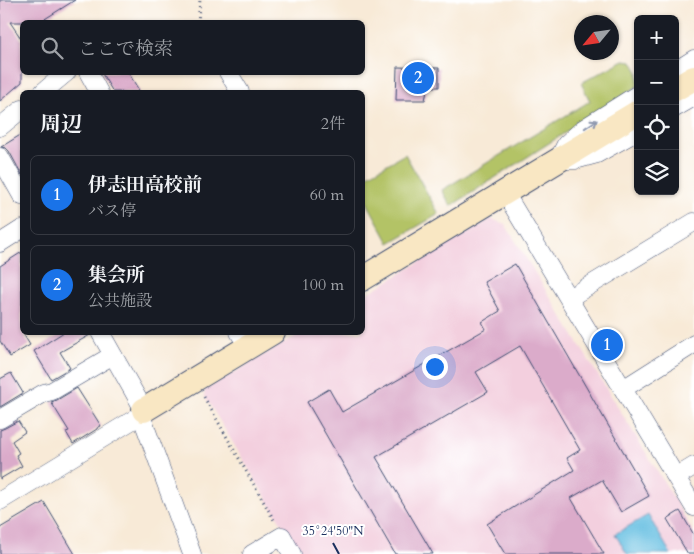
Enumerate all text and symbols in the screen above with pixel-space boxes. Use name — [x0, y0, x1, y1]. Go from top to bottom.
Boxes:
north arrow — [574, 15, 619, 60]
map controls — [634, 15, 679, 195]
button: + — [634, 15, 679, 60]
search box — [20, 20, 365, 75]
icon: search — [38, 34, 66, 62]
text: ここで検索 — [78, 36, 173, 62]
pin: 2 — [402, 59, 434, 97]
button: − — [634, 60, 679, 105]
button: locate — [634, 105, 679, 150]
text: 周辺 — [40, 110, 82, 139]
text: 2件 — [321, 113, 345, 135]
one-way arrow — [584, 119, 598, 129]
button: layers — [634, 150, 679, 195]
text: 伊志田高校前 — [88, 172, 202, 198]
text: 1 — [53, 184, 61, 206]
text: 60 m — [310, 184, 344, 206]
text: バス停 — [88, 200, 136, 222]
text: 集会所 — [88, 262, 145, 288]
text: 2 — [53, 274, 61, 296]
text: 100 m — [302, 274, 344, 296]
text: 公共施設 — [88, 290, 152, 312]
pin: 1 — [591, 326, 623, 364]
your location — [422, 354, 448, 380]
text: 35°24'50"N — [303, 523, 364, 539]

